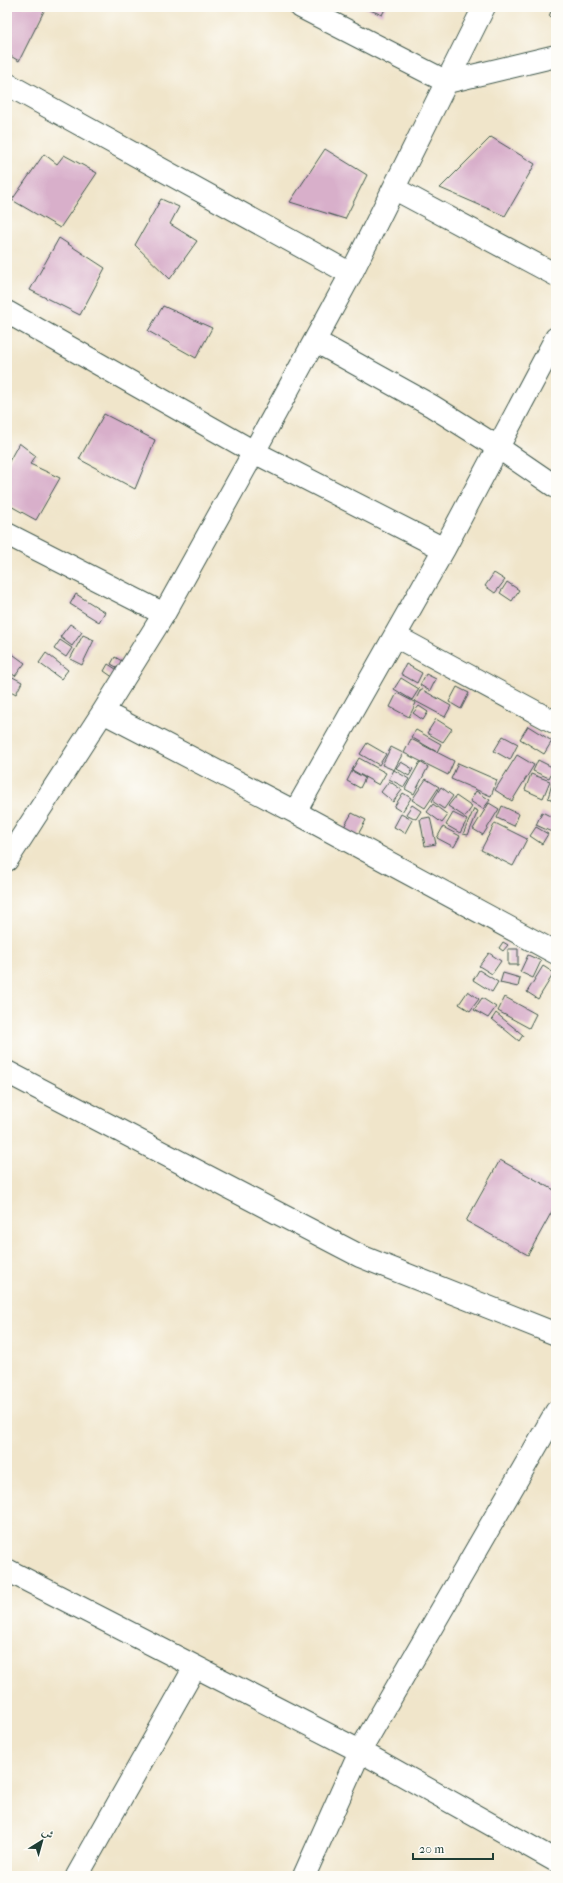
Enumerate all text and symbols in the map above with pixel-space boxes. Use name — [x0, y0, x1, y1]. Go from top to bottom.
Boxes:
north arrow — [22, 1821, 62, 1861]
text: ش — [39, 1825, 56, 1842]
scale bar — [413, 1835, 493, 1861]
text: 20 m — [419, 1842, 444, 1856]

